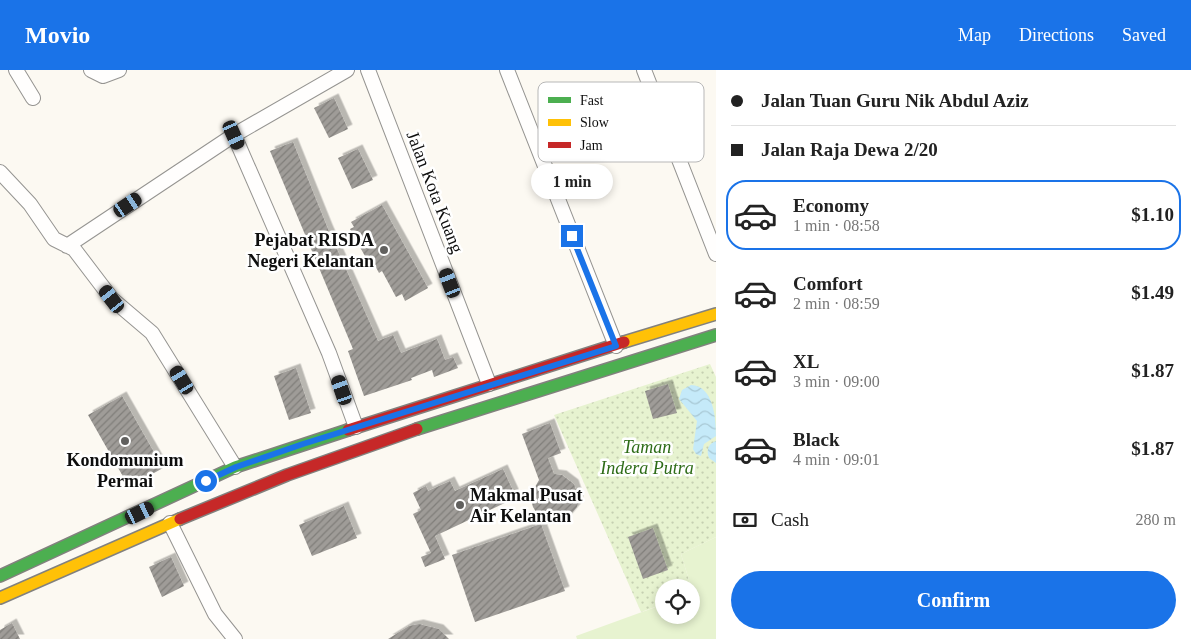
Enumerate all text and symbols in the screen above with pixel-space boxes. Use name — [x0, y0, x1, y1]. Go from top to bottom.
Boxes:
text: Movio — [25, 22, 90, 48]
text: Map — [958, 25, 991, 45]
text: Directions — [1019, 25, 1094, 45]
text: Saved — [1122, 25, 1166, 45]
legend — [538, 82, 704, 162]
text: Jalan Tuan Guru Nik Abdul Aziz — [761, 90, 1029, 111]
text: Fast — [580, 93, 603, 108]
text: Slow — [580, 115, 610, 130]
car — [221, 118, 246, 152]
street label: Jalan Kota Kuang — [403, 128, 467, 256]
text: Jam — [580, 138, 603, 153]
text: Jalan Raja Dewa 2/20 — [761, 139, 938, 160]
callout: 1 min — [531, 164, 613, 198]
text: 1 min — [553, 173, 591, 190]
car — [111, 190, 144, 220]
icon: car — [733, 193, 778, 238]
text: Economy — [793, 195, 869, 216]
text: $1.10 — [1131, 204, 1174, 225]
text: 1 min · 08:58 — [793, 217, 880, 234]
route end — [561, 225, 583, 247]
place label: Pejabat RISDA Negeri Kelantan — [248, 230, 374, 271]
marker: Pejabat RISDA Negeri Kelantan — [378, 244, 390, 256]
car — [437, 266, 462, 300]
icon: car — [733, 271, 778, 316]
text: Comfort — [793, 273, 863, 294]
text: $1.49 — [1131, 282, 1174, 303]
car — [96, 283, 127, 315]
text: 2 min · 08:59 — [793, 295, 880, 312]
icon: car — [733, 349, 778, 394]
text: XL — [793, 351, 819, 372]
text: $1.87 — [1131, 360, 1174, 381]
car — [167, 363, 196, 397]
car — [330, 373, 353, 407]
text: 3 min · 09:00 — [793, 373, 880, 390]
icon: car — [733, 427, 778, 472]
text: Black — [793, 429, 839, 450]
marker: Kondomunium Permai — [119, 435, 131, 447]
park label: Taman Indera Putra — [599, 437, 694, 478]
text: $1.87 — [1131, 438, 1174, 459]
place label: Kondomunium Permai — [66, 450, 184, 491]
text: 4 min · 09:01 — [793, 451, 880, 468]
route start — [195, 470, 217, 492]
place label: Makmal Pusat Air Kelantan — [470, 485, 583, 526]
marker: Makmal Pusat Air Kelantan — [454, 499, 466, 511]
car — [123, 500, 156, 526]
icon: cash — [731, 506, 759, 534]
text: Cash — [771, 509, 809, 530]
text: 280 m — [1136, 511, 1176, 528]
button: Confirm — [731, 571, 1176, 629]
map controls — [655, 579, 700, 624]
button: locate — [655, 579, 700, 624]

